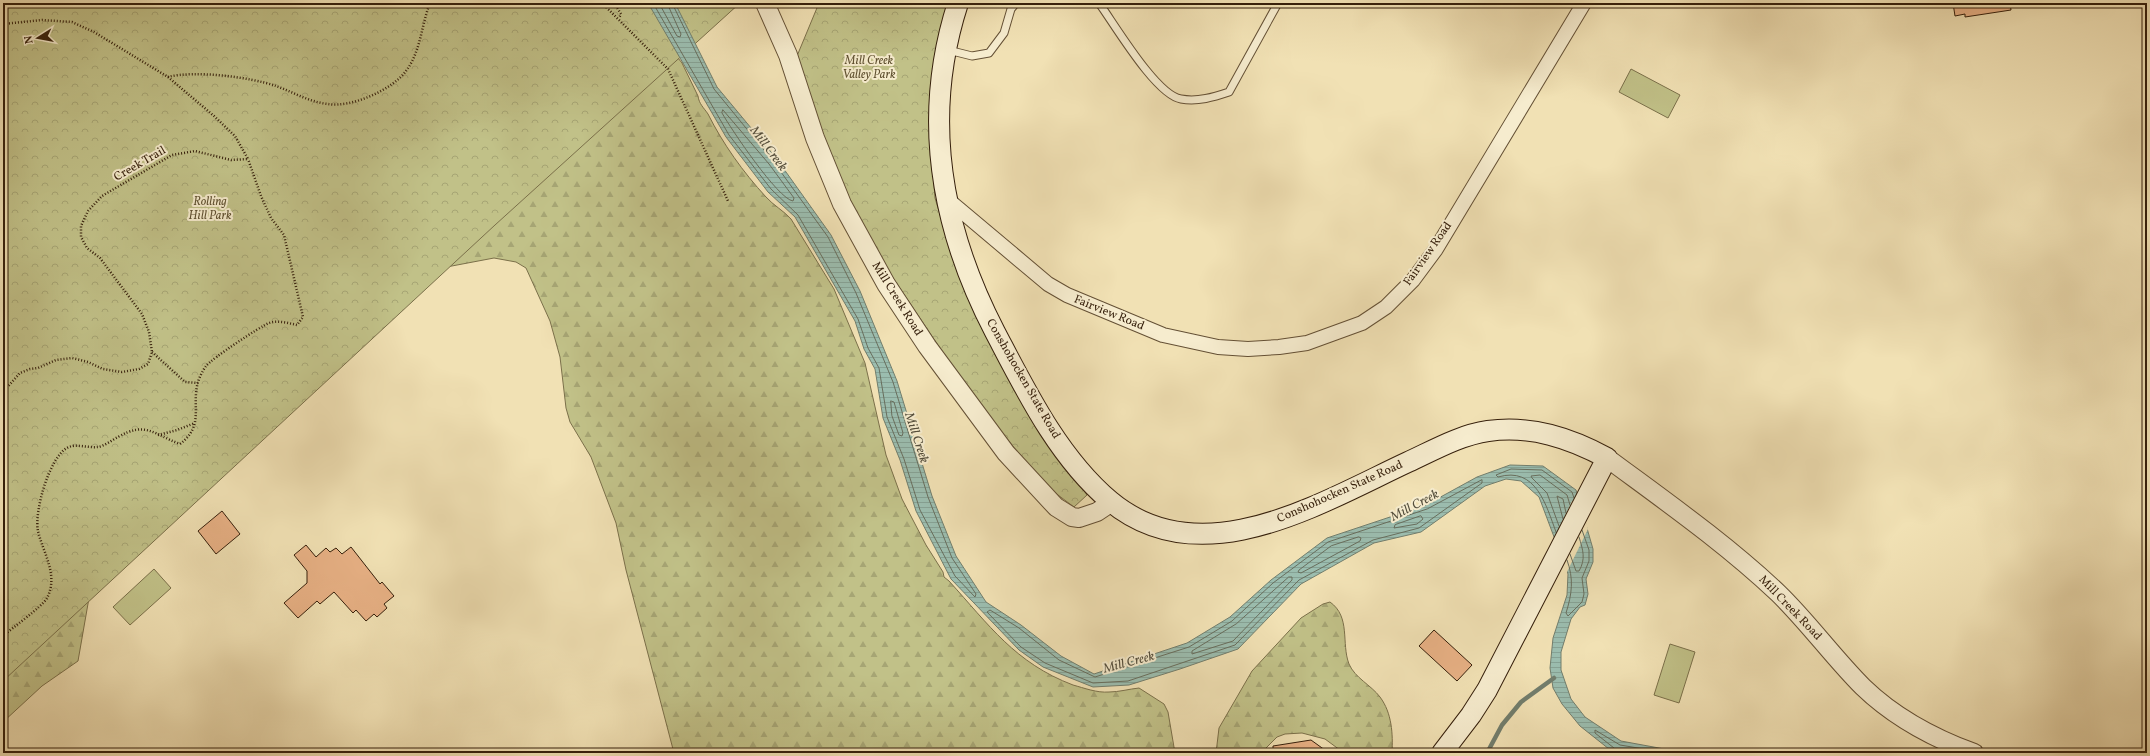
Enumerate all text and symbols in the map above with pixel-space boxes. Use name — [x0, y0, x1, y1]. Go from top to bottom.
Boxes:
north arrow — [18, 18, 58, 58]
text: N — [22, 34, 38, 45]
park label: Mill Creek Valley Park — [842, 53, 896, 83]
water label: Mill Creek — [744, 122, 791, 175]
street label: Creek Trail — [111, 142, 169, 185]
park label: Rolling Hill Park — [188, 194, 232, 224]
street label: Fairview Road — [1400, 219, 1456, 289]
street label: Mill Creek Road — [868, 259, 926, 339]
street label: Fairview Road — [1071, 292, 1147, 334]
street label: Conshohocken State Road — [982, 316, 1064, 442]
water label: Mill Creek — [899, 409, 933, 466]
street label: Conshohocken State Road — [1275, 457, 1406, 527]
water label: Mill Creek — [1387, 486, 1442, 527]
street label: Mill Creek Road — [1755, 572, 1825, 644]
water label: Mill Creek — [1100, 648, 1157, 679]

